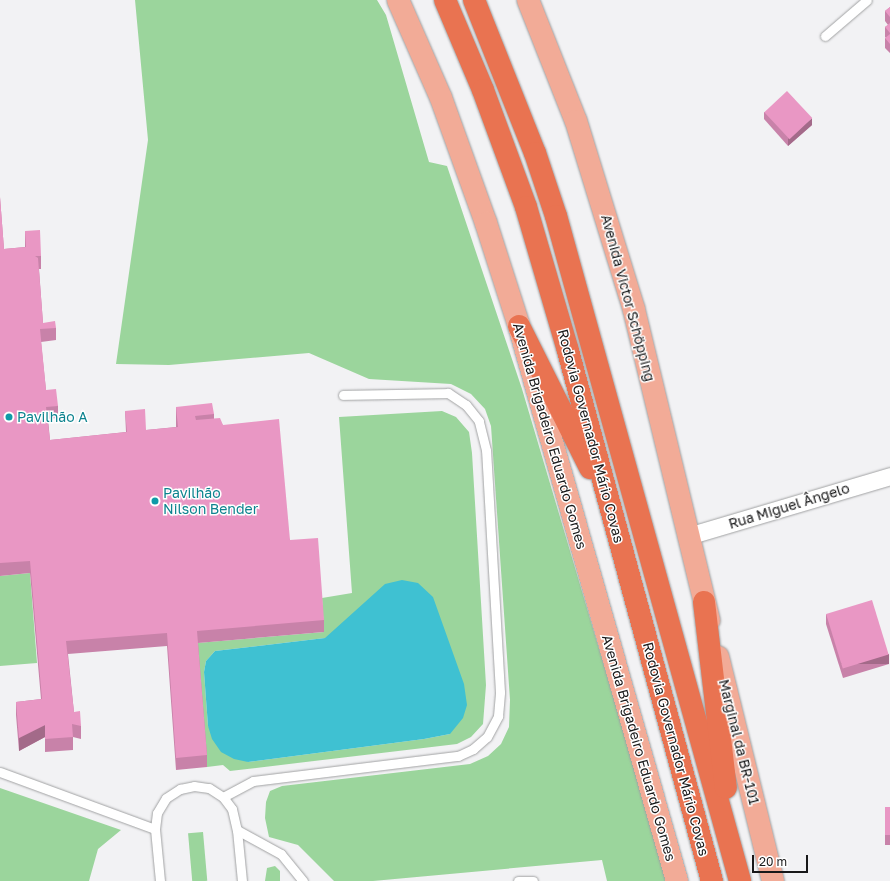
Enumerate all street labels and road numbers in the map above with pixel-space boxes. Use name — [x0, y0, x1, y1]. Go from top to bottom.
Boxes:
street label: Avenida Victor Schöpping — [598, 213, 658, 383]
street label: Avenida Brigadeiro Eduardo Gomes — [510, 321, 590, 551]
street label: Rodovia Governador Mário Covas — [554, 327, 628, 545]
street label: Rua Miguel Ângelo — [727, 480, 851, 532]
street label: Avenida Brigadeiro Eduardo Gomes — [599, 633, 679, 863]
street label: Rodovia Governador Mário Covas — [639, 640, 713, 858]
street label: Marginal da BR-101 — [715, 678, 763, 806]

